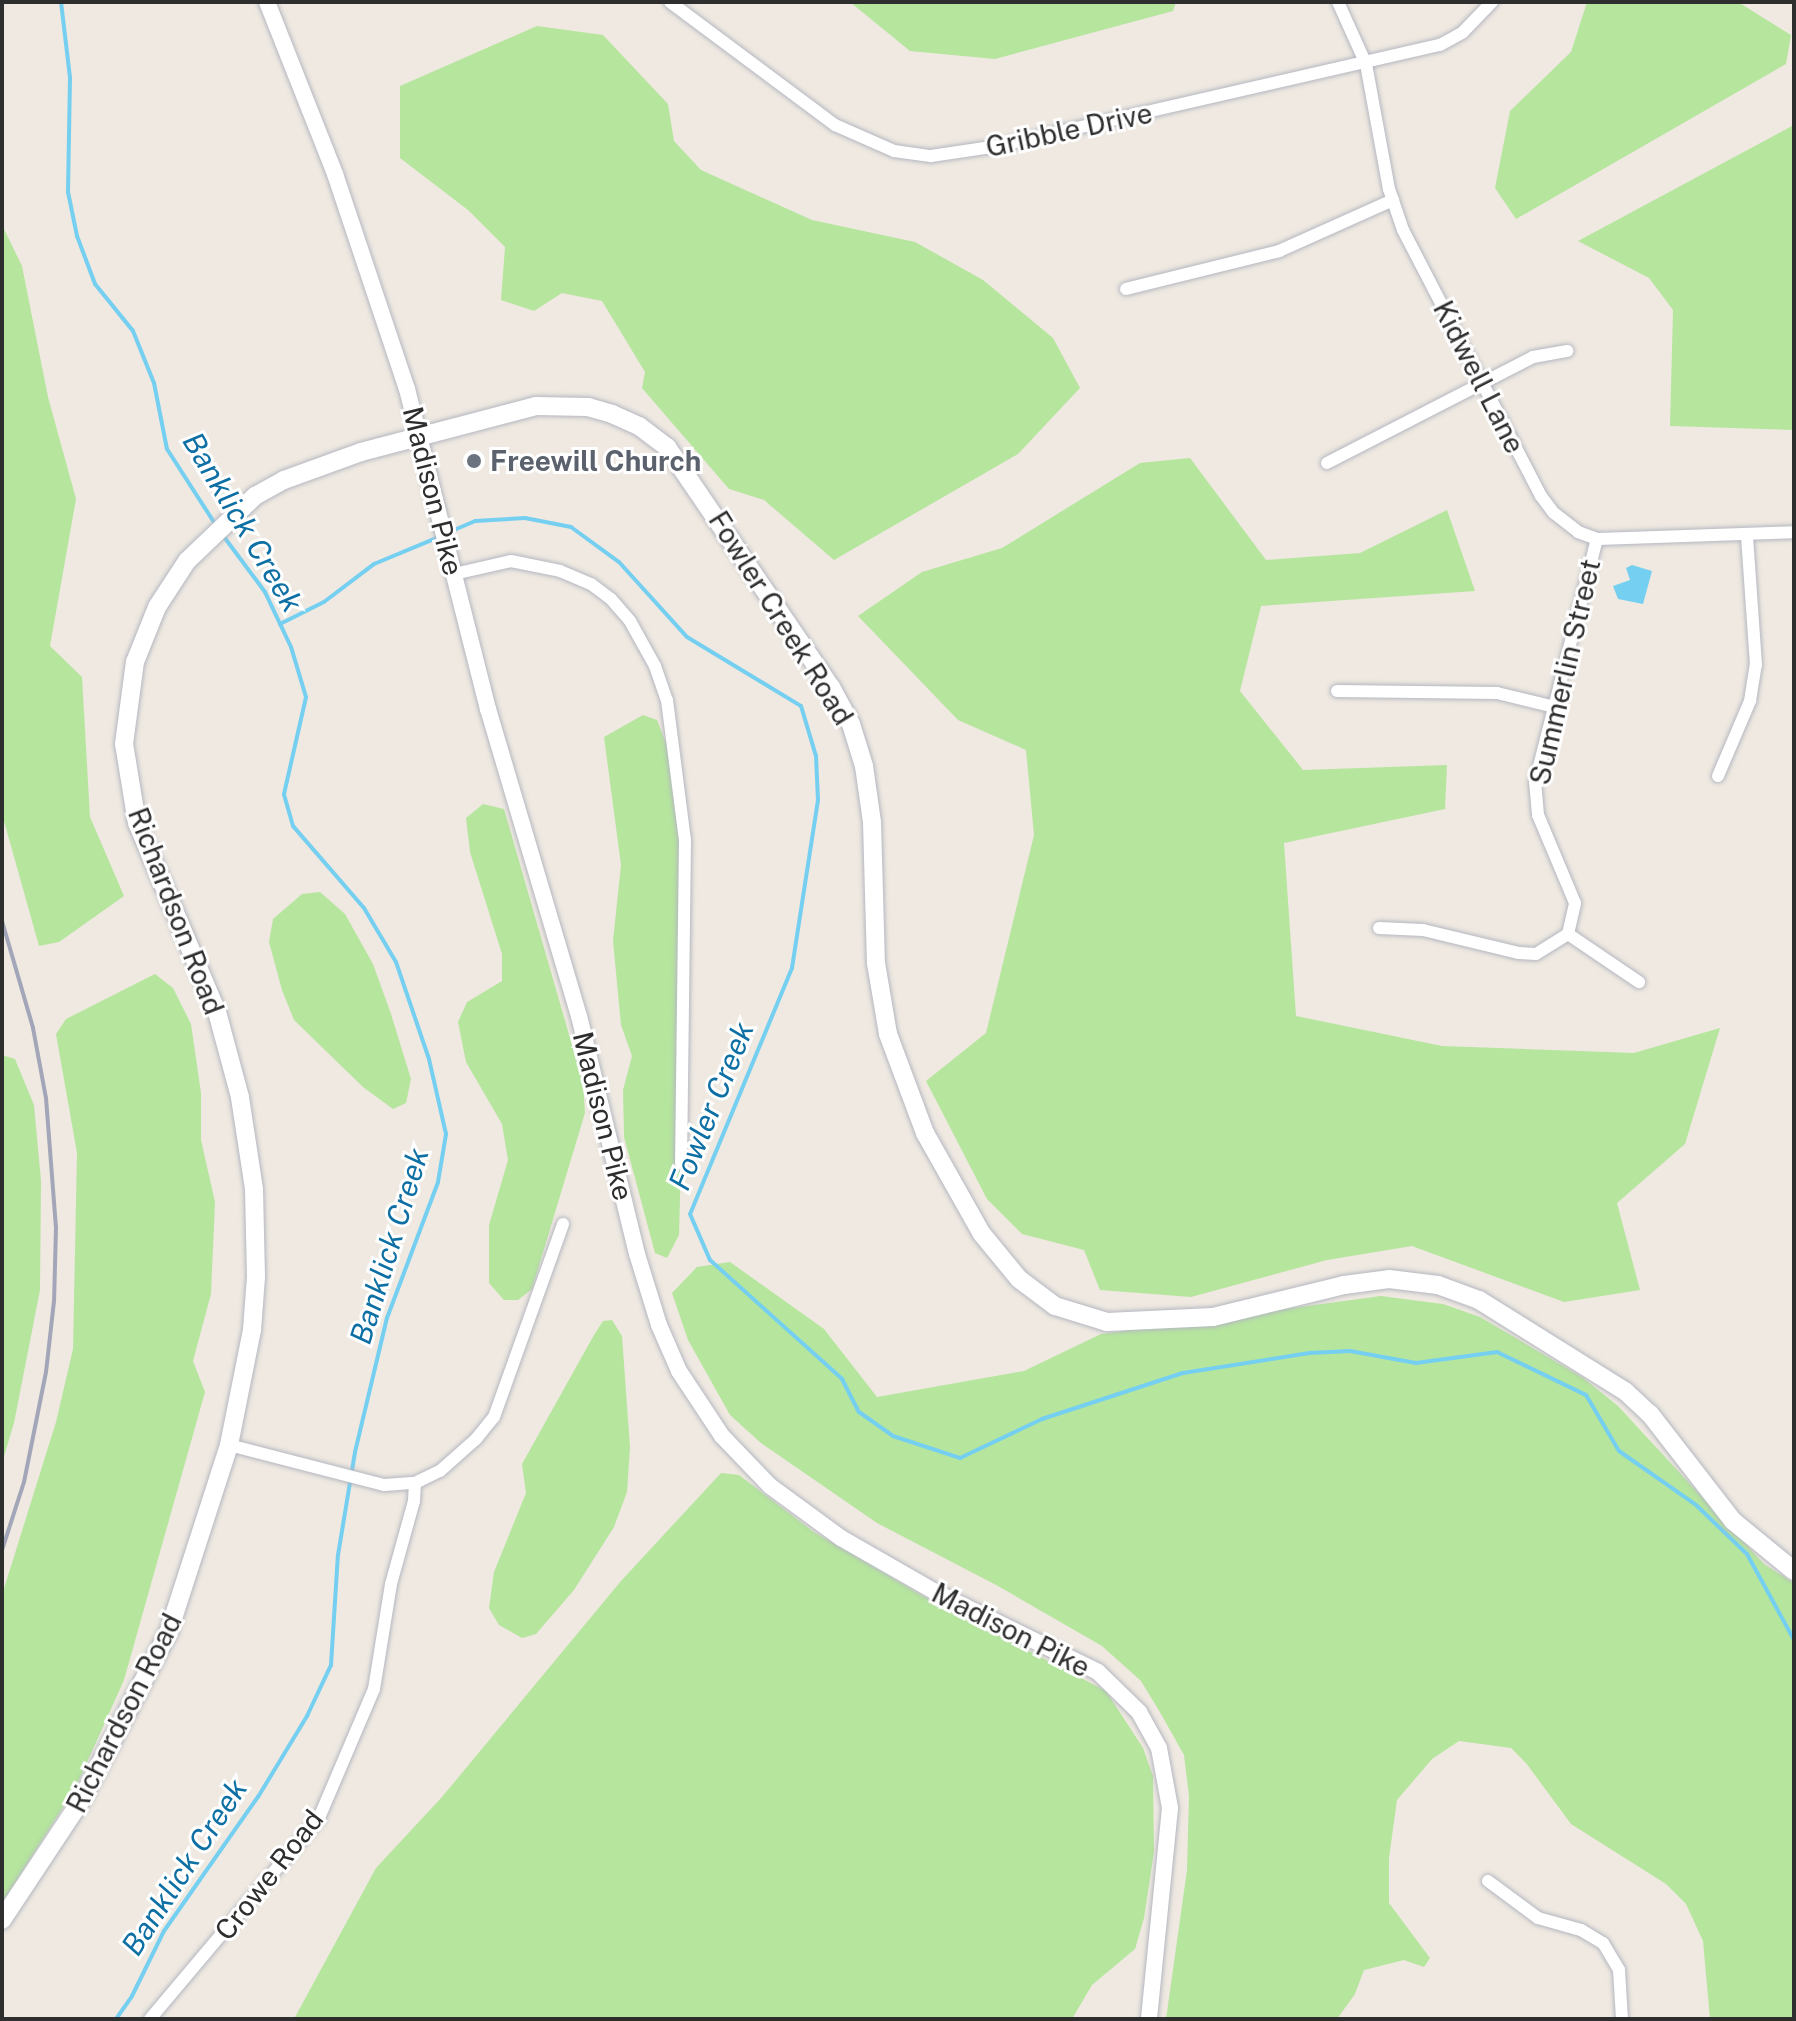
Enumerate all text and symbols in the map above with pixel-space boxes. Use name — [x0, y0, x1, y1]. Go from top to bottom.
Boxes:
street label: Gribble Drive — [983, 96, 1155, 164]
street label: Kidwell Lane — [1426, 295, 1532, 459]
street label: Madison Pike — [396, 403, 470, 579]
water label: Banklick Creek — [175, 426, 311, 618]
place label: Freewill Church — [490, 444, 701, 478]
marker: Freewill Church — [465, 452, 483, 470]
street label: Fowler Creek Road — [702, 505, 860, 731]
street label: Summerlin Street — [1523, 556, 1607, 788]
street label: Richardson Road — [121, 803, 231, 1019]
water label: Fowler Creek — [661, 1017, 761, 1195]
street label: Madison Pike — [566, 1028, 640, 1204]
water label: Banklick Creek — [342, 1144, 436, 1348]
street label: Madison Pike — [926, 1576, 1096, 1684]
street label: Richardson Road — [59, 1608, 189, 1818]
water label: Banklick Creek — [114, 1772, 254, 1962]
street label: Crowe Road — [208, 1803, 330, 1947]

